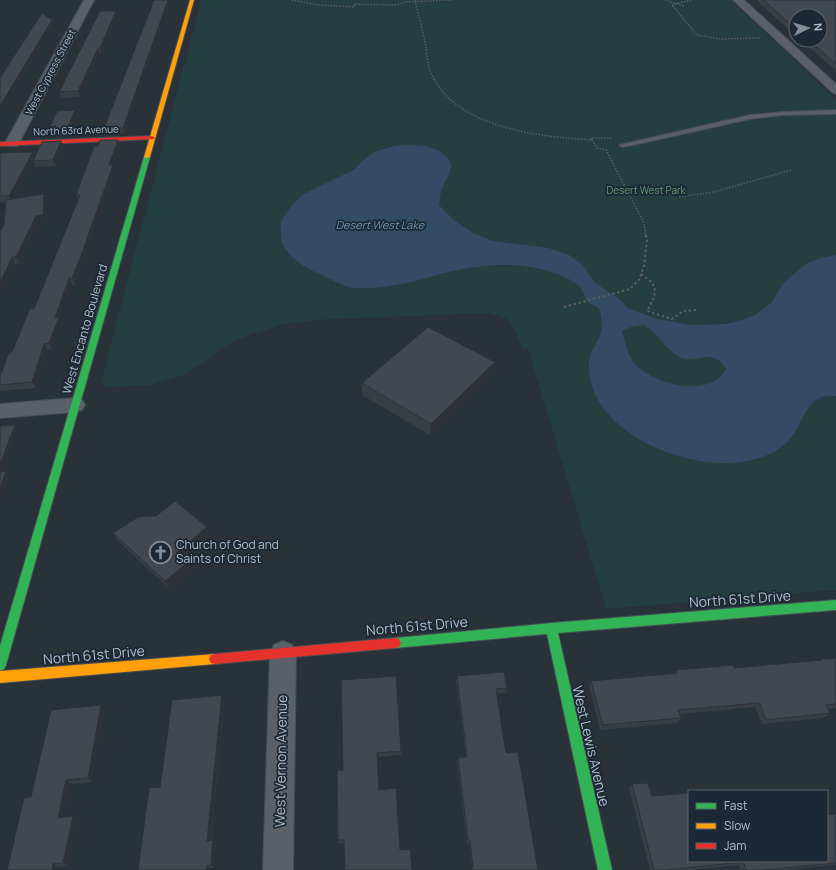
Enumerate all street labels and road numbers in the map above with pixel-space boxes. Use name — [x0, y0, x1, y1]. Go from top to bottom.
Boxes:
street label: West Cypress Street — [21, 27, 79, 117]
street label: North 63rd Avenue — [33, 122, 119, 138]
street label: West Encanto Boulevard — [58, 262, 111, 396]
street label: North 61st Drive — [688, 585, 792, 612]
street label: North 61st Drive — [365, 612, 469, 639]
street label: North 61st Drive — [42, 641, 146, 668]
street label: West Lewis Avenue — [568, 684, 615, 808]
street label: West Vernon Avenue — [270, 695, 291, 827]

